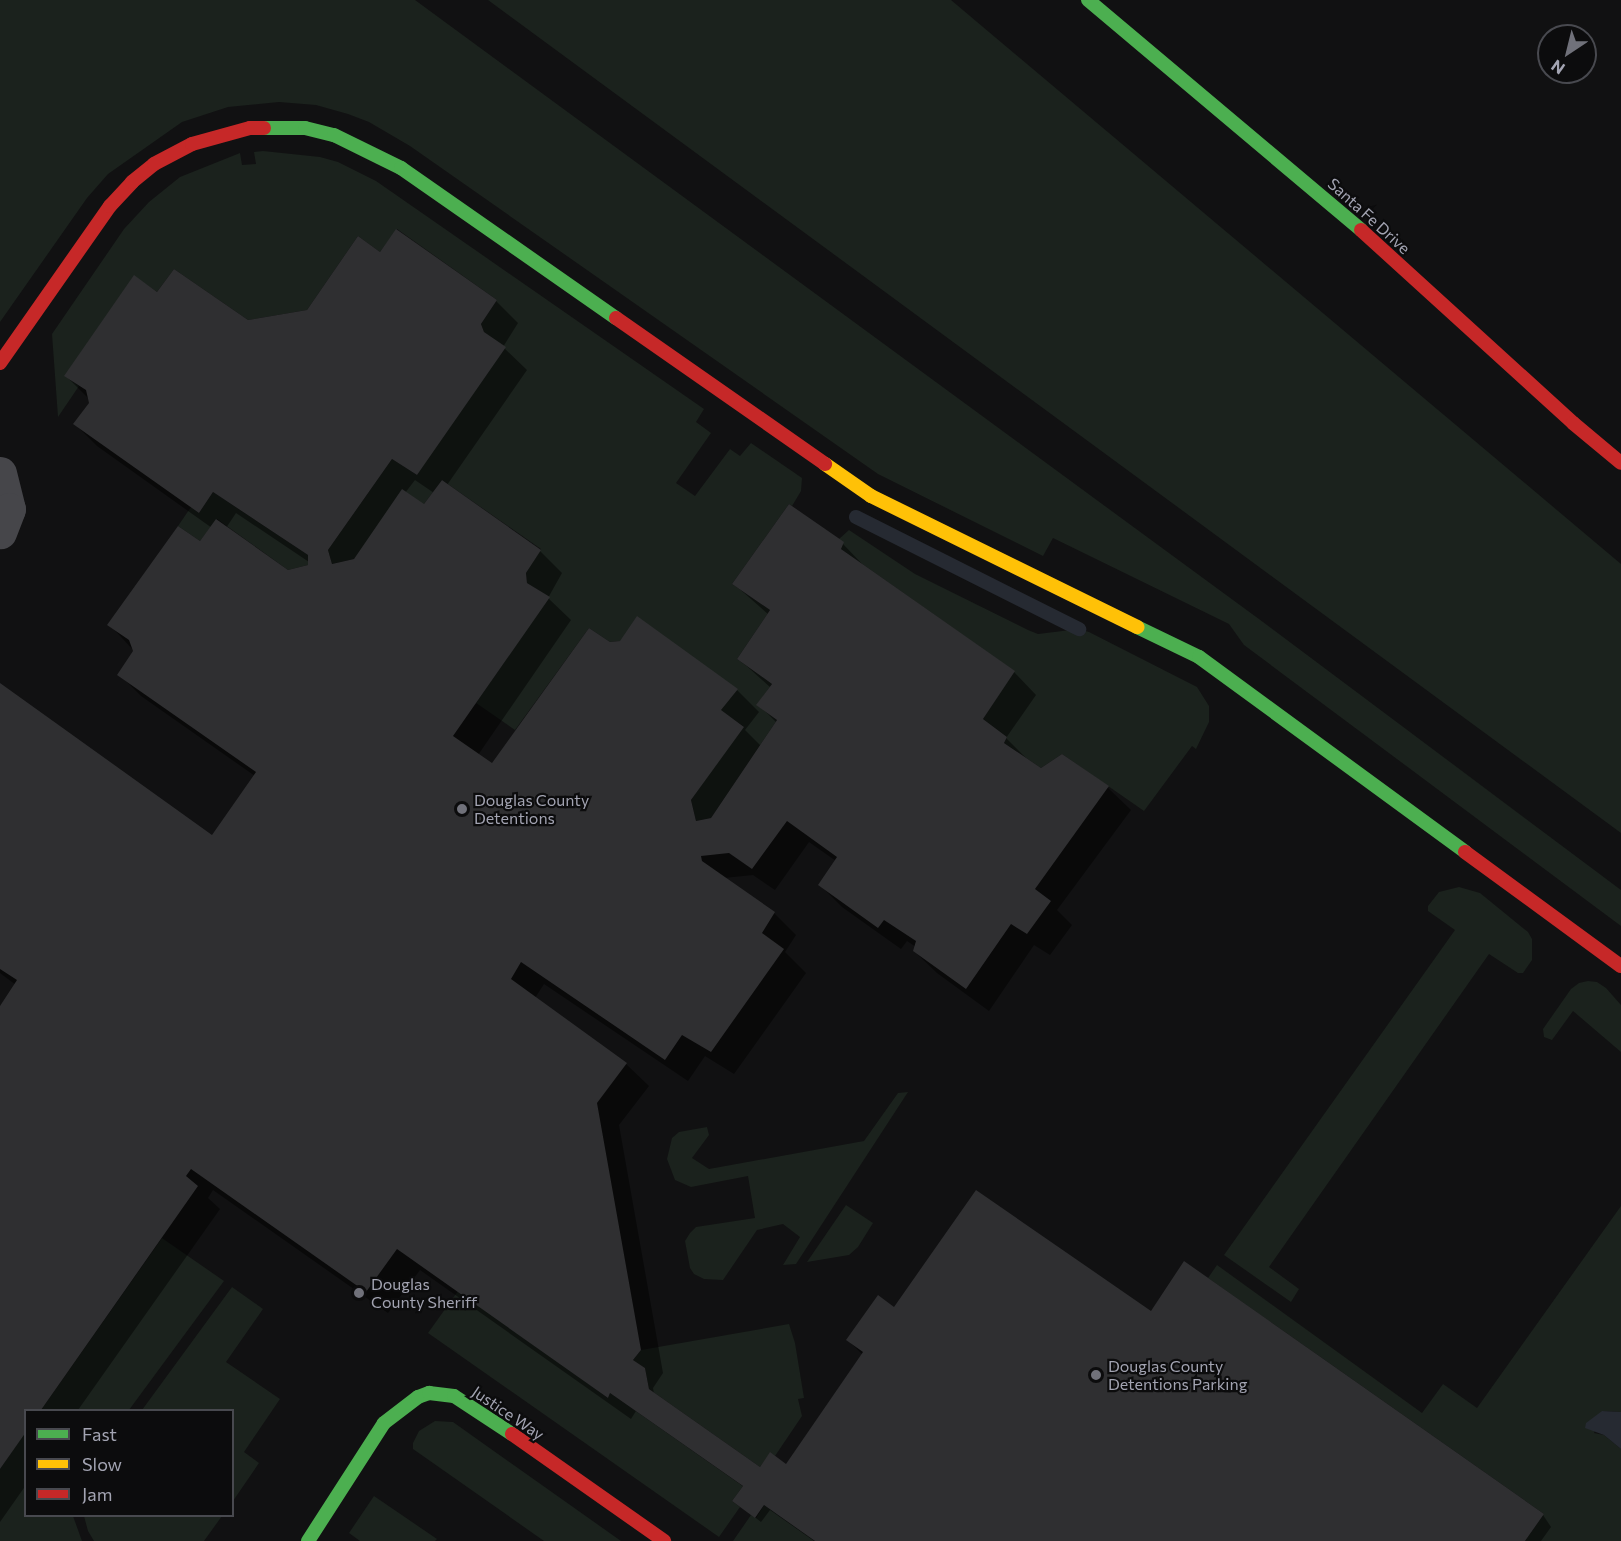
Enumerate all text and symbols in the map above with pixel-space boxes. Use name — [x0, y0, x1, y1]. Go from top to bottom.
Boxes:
north arrow — [1537, 24, 1597, 84]
text: N — [1547, 56, 1568, 79]
street label: Santa Fe Drive — [1324, 174, 1414, 258]
place label: Douglas County Detentions — [474, 790, 589, 828]
marker: Douglas County Detentions — [455, 802, 469, 816]
place label: Douglas County Sheriff — [371, 1274, 477, 1312]
marker: Douglas County Sheriff — [352, 1286, 366, 1300]
place label: Douglas County Detentions Parking — [1108, 1356, 1247, 1394]
marker: Douglas County Detentions Parking — [1089, 1368, 1103, 1382]
street label: Justice Way — [468, 1382, 548, 1444]
legend — [24, 1409, 234, 1517]
text: Fast — [82, 1423, 117, 1445]
text: Slow — [82, 1453, 122, 1475]
text: Jam — [82, 1483, 112, 1505]

